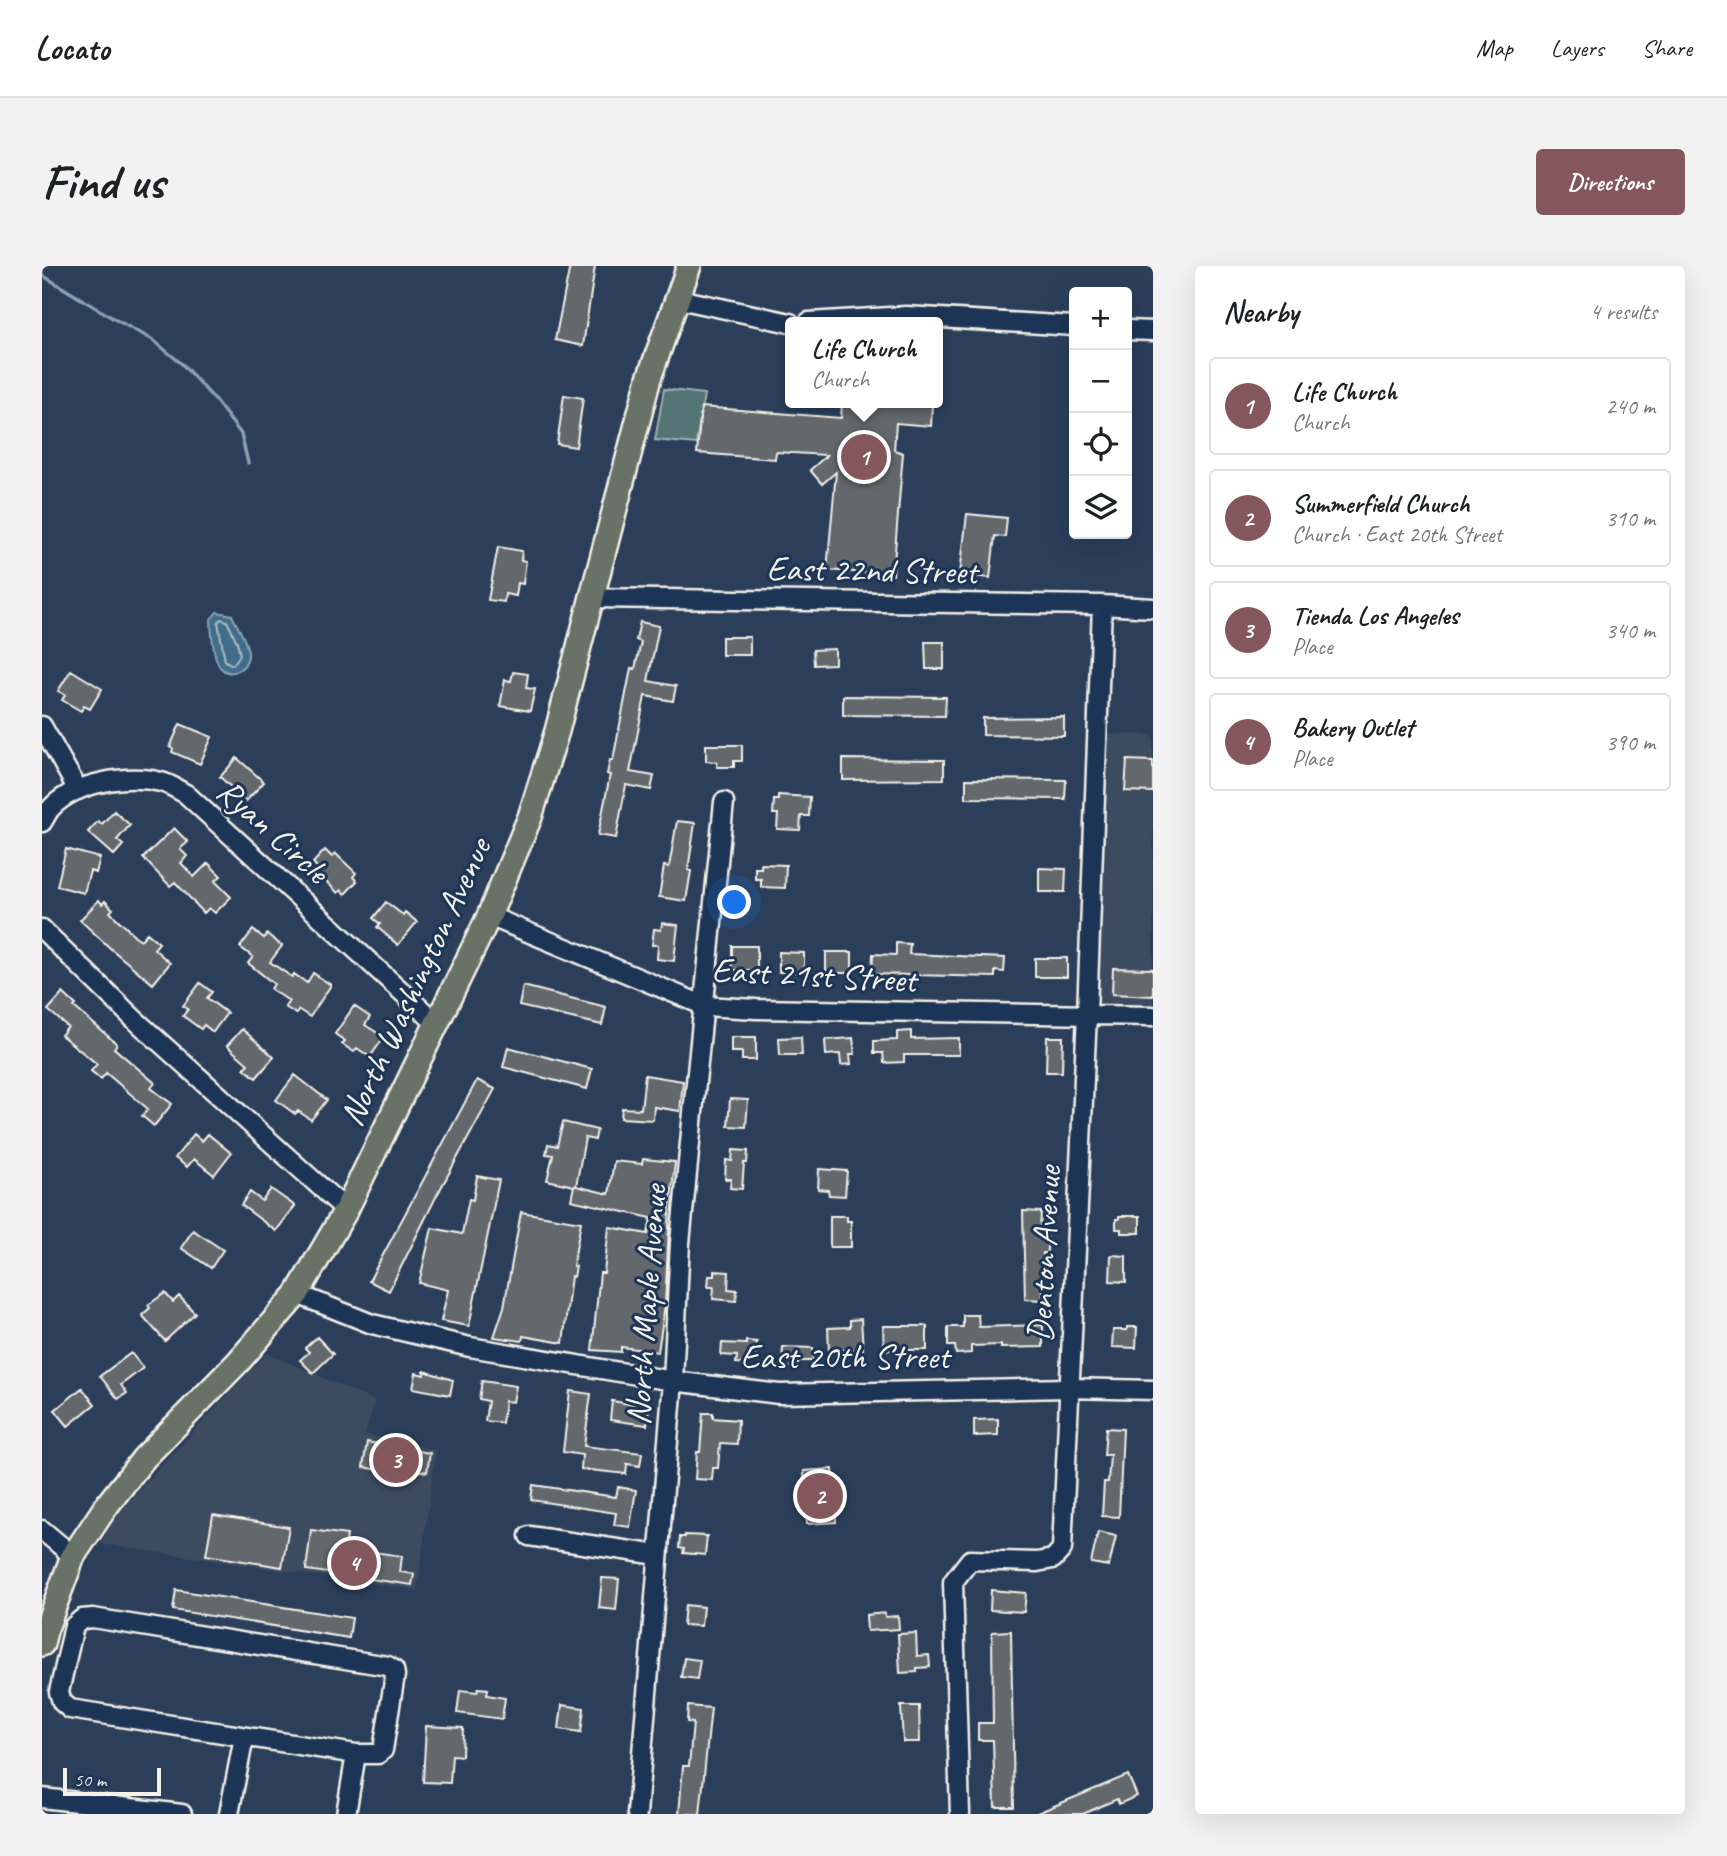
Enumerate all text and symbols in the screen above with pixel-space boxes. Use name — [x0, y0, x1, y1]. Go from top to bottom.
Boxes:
text: Locato — [35, 27, 109, 69]
text: Map — [1476, 33, 1513, 63]
text: Layers — [1551, 33, 1604, 63]
text: Share — [1642, 33, 1692, 63]
button: Directions — [1536, 149, 1685, 215]
text: Find us — [42, 151, 164, 213]
map controls — [1069, 287, 1132, 539]
button: + — [1069, 287, 1132, 350]
text: Nearby — [1223, 293, 1299, 331]
text: 4 results — [1590, 297, 1657, 326]
popup — [785, 317, 943, 408]
text: Life Church — [812, 332, 916, 365]
button: − — [1069, 350, 1132, 413]
text: Church — [812, 365, 869, 394]
text: Life Church — [1292, 375, 1397, 408]
text: 1 — [1243, 392, 1253, 421]
text: 240 m — [1606, 392, 1655, 421]
text: Church — [1292, 408, 1350, 437]
button: locate — [1069, 413, 1132, 476]
pin: 1 — [841, 431, 887, 483]
button: layers — [1069, 476, 1132, 539]
text: Summerfield Church — [1292, 487, 1470, 520]
text: 2 — [1243, 504, 1253, 533]
text: 310 m — [1606, 504, 1655, 533]
text: Church · East 20th Street — [1292, 520, 1502, 549]
street label: East 22nd Street — [766, 546, 981, 594]
text: Tienda Los Angeles — [1292, 599, 1459, 632]
text: 3 — [1243, 616, 1253, 645]
text: 340 m — [1606, 616, 1655, 645]
text: Place — [1292, 632, 1332, 661]
text: Bakery Outlet — [1292, 711, 1413, 744]
text: 4 — [1243, 728, 1253, 757]
text: 390 m — [1606, 728, 1655, 757]
text: Place — [1292, 744, 1332, 773]
street label: Ryan Circle — [207, 769, 341, 895]
street label: North Washington Avenue — [329, 829, 502, 1133]
your location — [717, 885, 751, 919]
street label: East 21st Street — [711, 947, 921, 1003]
street label: Denton Avenue — [1017, 1162, 1071, 1343]
street label: North Maple Avenue — [615, 1181, 677, 1427]
street label: East 20th Street — [741, 1334, 953, 1379]
pin: 3 — [373, 1434, 419, 1486]
pin: 2 — [797, 1470, 843, 1522]
pin: 4 — [331, 1537, 377, 1589]
scale bar — [63, 1765, 161, 1797]
text: 50 m — [74, 1768, 106, 1792]

